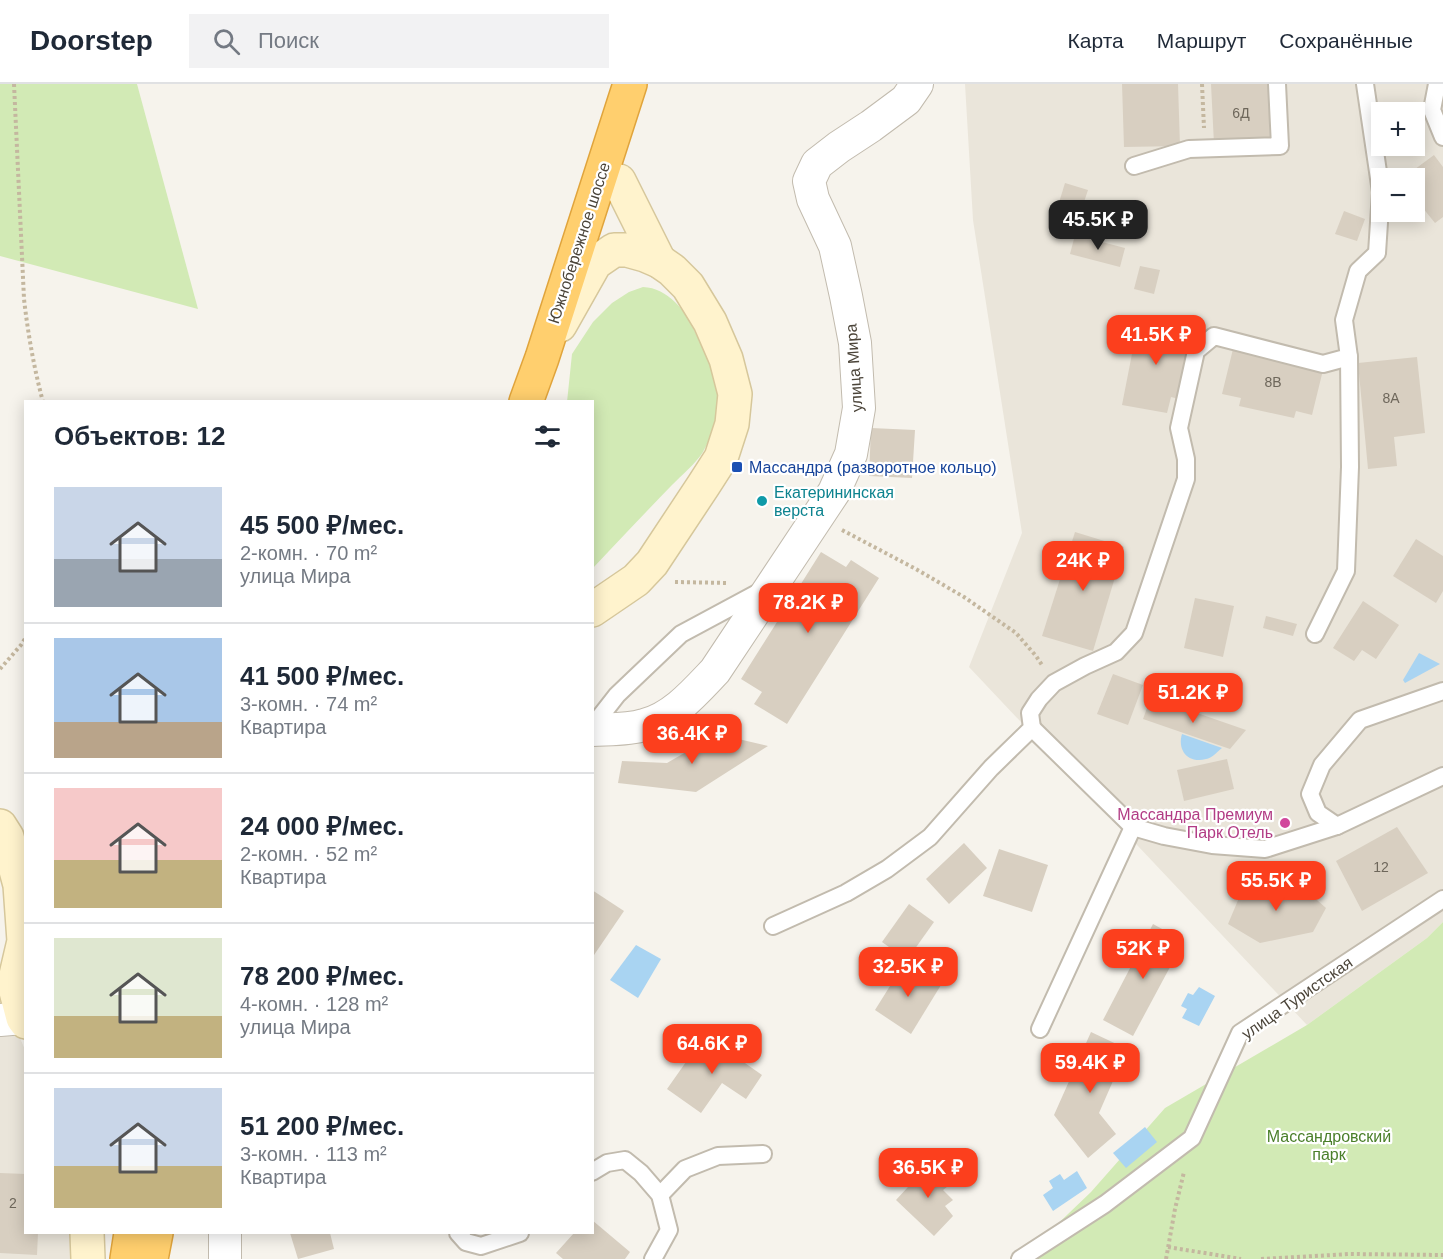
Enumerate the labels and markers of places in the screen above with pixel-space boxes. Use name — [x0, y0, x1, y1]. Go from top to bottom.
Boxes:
pin: 45.5K ₽ — [1043, 200, 1153, 251]
pin: 41.5K ₽ — [1101, 315, 1211, 366]
place label: Массандра (разворотное кольцо) — [749, 459, 997, 476]
marker: Массандра (разворотное кольцо) — [730, 460, 744, 474]
place label: Екатерининская верста — [774, 484, 894, 519]
marker: Екатерининская верста — [755, 494, 769, 508]
pin: 24K ₽ — [1041, 541, 1125, 592]
pin: 78.2K ₽ — [753, 583, 863, 634]
pin: 51.2K ₽ — [1138, 673, 1248, 724]
pin: 36.4K ₽ — [637, 714, 747, 765]
place label: Массандра Премиум Парк Отель — [1117, 806, 1273, 841]
marker: Массандра Премиум Парк Отель — [1278, 816, 1292, 830]
pin: 55.5K ₽ — [1221, 861, 1331, 912]
pin: 52K ₽ — [1101, 929, 1185, 980]
pin: 32.5K ₽ — [853, 947, 963, 998]
pin: 64.6K ₽ — [657, 1024, 767, 1075]
pin: 59.4K ₽ — [1035, 1043, 1145, 1094]
pin: 36.5K ₽ — [873, 1148, 983, 1199]

